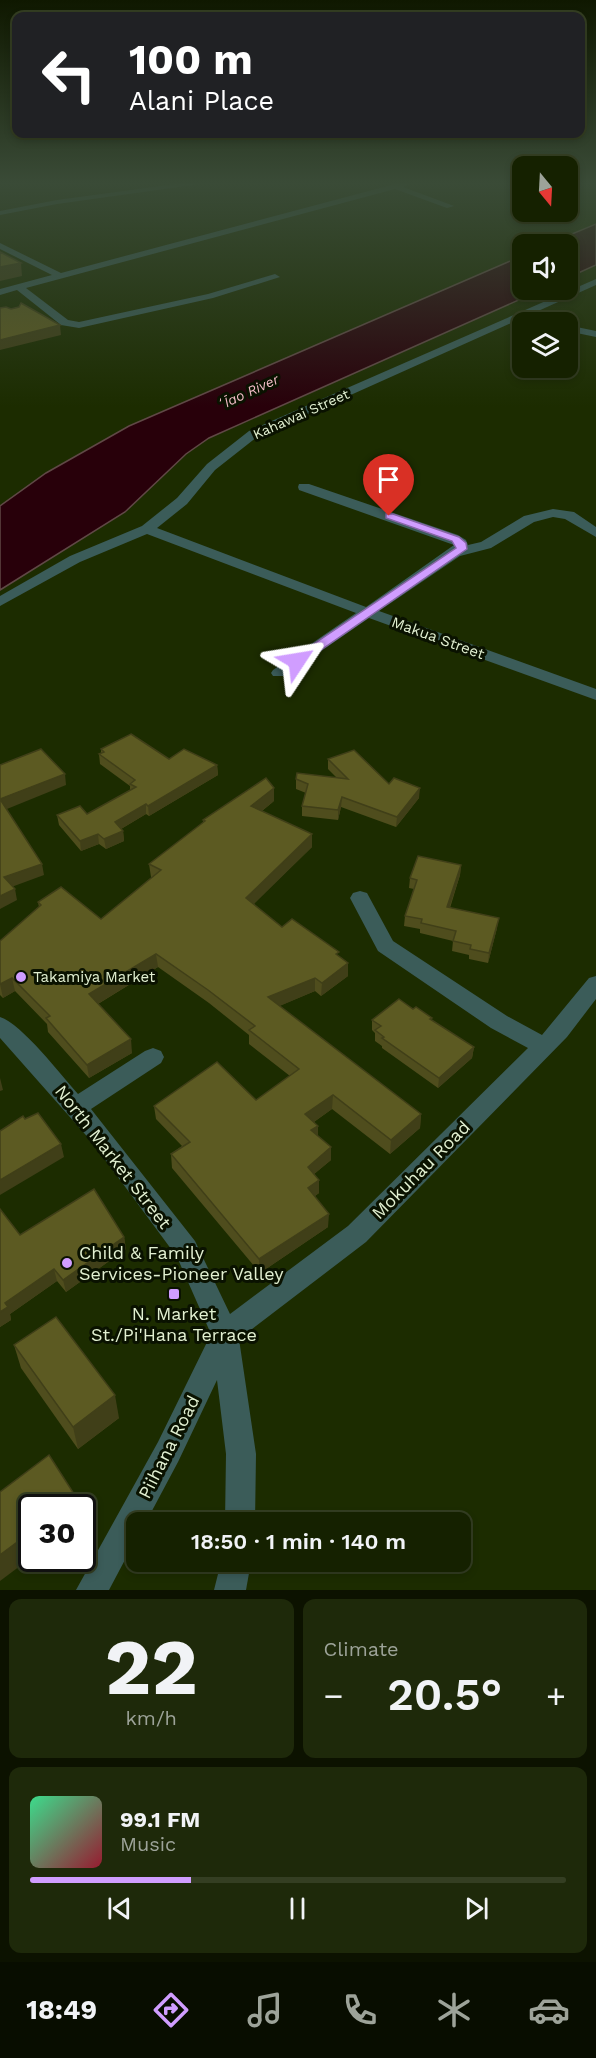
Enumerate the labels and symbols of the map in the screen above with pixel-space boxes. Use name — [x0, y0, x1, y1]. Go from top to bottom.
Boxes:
north arrow — [512, 156, 578, 222]
water label: ʻĪao River — [215, 371, 282, 413]
street label: Kahawai Street — [250, 386, 352, 442]
pin — [363, 454, 414, 516]
street label: Makua Street — [389, 613, 487, 663]
position arrow — [265, 629, 329, 693]
place label: Takamiya Market — [33, 968, 156, 986]
marker: Takamiya Market — [14, 970, 28, 984]
street label: North Market Street — [51, 1081, 176, 1233]
street label: Mokuhau Road — [367, 1116, 474, 1223]
place label: Child & Family Services-Pioneer Valley — [79, 1242, 284, 1284]
marker: Child & Family Services-Pioneer Valley — [60, 1256, 74, 1270]
marker: N. Market St./Pi'Hana Terrace — [167, 1287, 181, 1301]
place label: N. Market St./Pi'Hana Terrace — [91, 1303, 257, 1345]
street label: Piihana Road — [134, 1392, 204, 1502]
speed limit sign: 30 — [18, 1494, 96, 1572]

